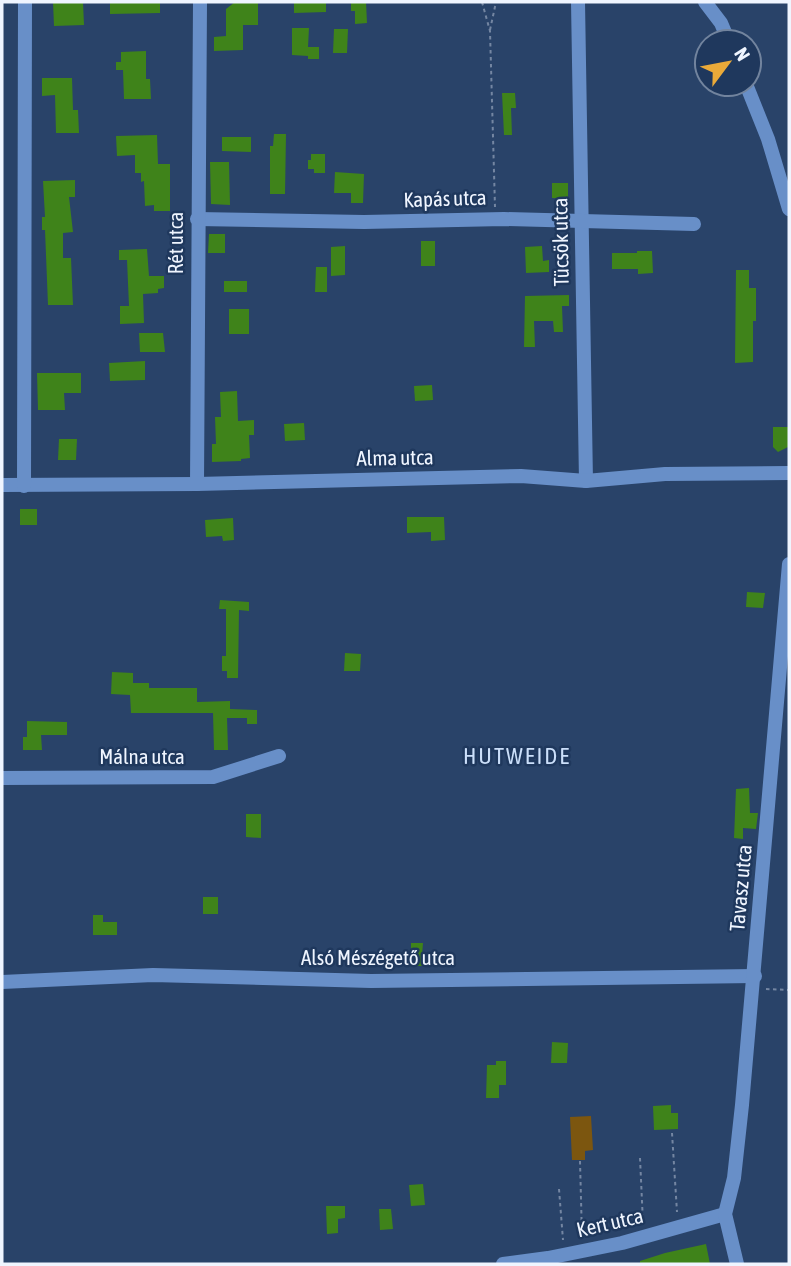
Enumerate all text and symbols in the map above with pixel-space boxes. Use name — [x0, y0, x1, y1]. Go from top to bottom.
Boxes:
north arrow — [693, 28, 763, 98]
text: N — [730, 43, 755, 65]
street label: Kapás utca — [403, 185, 487, 211]
street label: Tücsök utca — [547, 197, 573, 287]
street label: Rét utca — [163, 212, 187, 274]
street label: Alma utca — [356, 444, 434, 470]
district label: HUTWEIDE — [463, 743, 571, 769]
street label: Málna utca — [99, 744, 185, 768]
street label: Tavasz utca — [724, 843, 756, 932]
street label: Alsó Mészégető utca — [301, 945, 455, 969]
street label: Kert utca — [574, 1203, 646, 1241]

